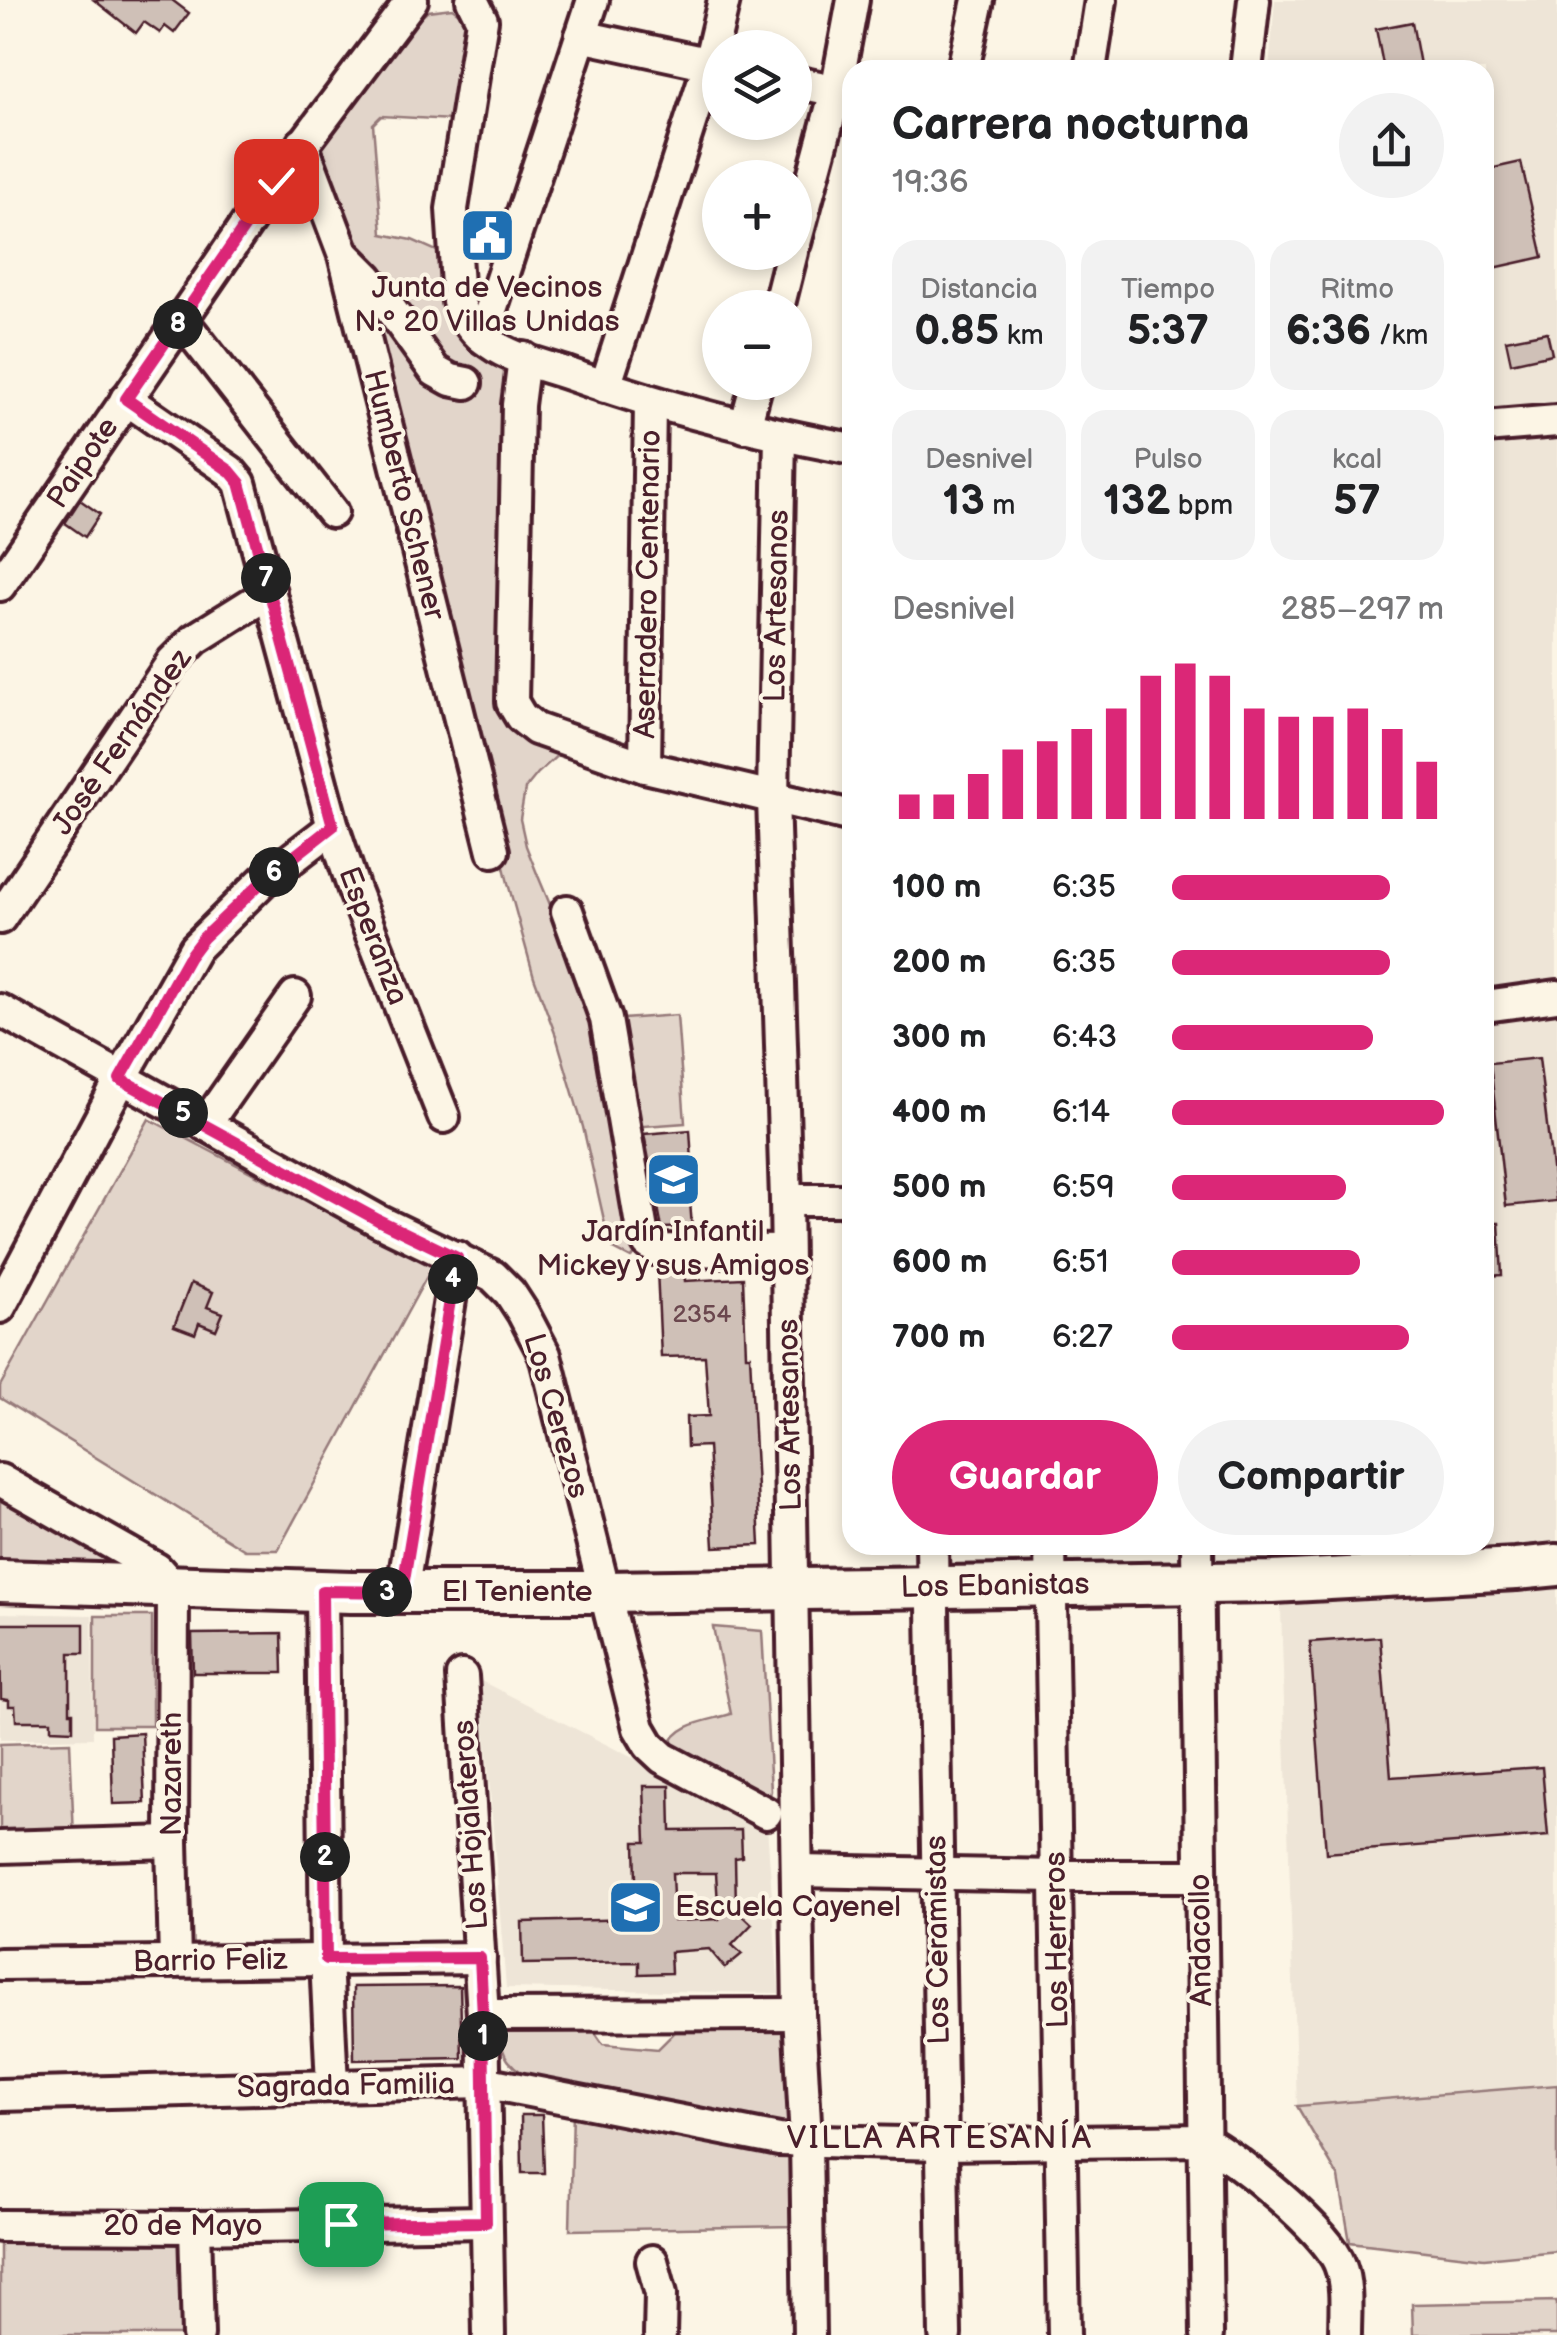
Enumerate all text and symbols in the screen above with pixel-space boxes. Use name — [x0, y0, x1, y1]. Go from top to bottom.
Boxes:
map controls — [702, 30, 812, 400]
button: layers — [702, 30, 812, 140]
button: share — [1339, 93, 1444, 198]
text: Carrera nocturna — [892, 98, 1250, 153]
pin — [234, 139, 319, 224]
icon: check — [249, 154, 304, 209]
button: + — [702, 160, 812, 270]
text: 19:36 — [892, 163, 969, 202]
public building icon: Junta de Vecinos N.º 20 Villas Unidas — [457, 206, 517, 266]
place label: Junta de Vecinos N.º 20 Villas Unidas — [354, 270, 620, 340]
text: Distancia — [920, 273, 1038, 306]
text: Tiempo — [1121, 273, 1215, 306]
text: Ritmo — [1320, 273, 1394, 306]
button: − — [702, 290, 812, 400]
pin: 8 — [153, 299, 203, 349]
text: 0.85 — [914, 306, 999, 357]
text: 5:37 — [1127, 306, 1209, 357]
text: 6:36 — [1286, 306, 1371, 357]
text: 8 — [170, 307, 186, 340]
text: km — [999, 319, 1044, 352]
text: /km — [1371, 319, 1428, 352]
street label: Humberto Schener — [356, 366, 453, 625]
street label: Paipote — [40, 411, 126, 515]
street label: Aserradero Centenario — [627, 429, 669, 739]
text: Desnivel — [925, 443, 1033, 476]
text: Pulso — [1133, 443, 1203, 476]
text: kcal — [1332, 443, 1382, 476]
text: 13 — [943, 476, 985, 527]
text: 132 — [1103, 476, 1170, 527]
text: 57 — [1333, 476, 1381, 527]
text: m — [985, 489, 1015, 522]
text: bpm — [1170, 489, 1233, 522]
street label: Los Artesanos — [757, 509, 797, 703]
pin: 7 — [241, 553, 291, 603]
text: 7 — [258, 561, 274, 594]
text: Desnivel — [892, 590, 1015, 629]
text: 285–297 m — [1281, 590, 1444, 629]
street label: José Fernández — [44, 642, 200, 842]
pin: 6 — [249, 847, 299, 897]
text: 6 — [266, 855, 282, 888]
street label: Esperanza — [330, 862, 416, 1010]
text: 100 m — [892, 868, 981, 907]
text: 6:35 — [1052, 868, 1116, 907]
text: 200 m — [892, 943, 986, 982]
text: 6:35 — [1052, 943, 1116, 982]
text: 300 m — [892, 1018, 987, 1057]
text: 6:43 — [1052, 1018, 1117, 1057]
pin: 5 — [158, 1088, 208, 1138]
text: 400 m — [892, 1093, 987, 1132]
text: 6:14 — [1052, 1093, 1110, 1132]
text: 5 — [175, 1096, 191, 1129]
school or university icon: Jardín Infantil Mickey y sus Amigos — [643, 1149, 703, 1209]
text: 500 m — [892, 1168, 986, 1207]
text: 6:59 — [1052, 1168, 1115, 1207]
place label: Jardín Infantil Mickey y sus Amigos — [537, 1214, 810, 1284]
text: 600 m — [892, 1243, 987, 1282]
text: 6:51 — [1052, 1243, 1109, 1282]
pin: 4 — [428, 1254, 478, 1304]
text: 4 — [445, 1262, 461, 1295]
house number: 2354 — [672, 1299, 732, 1330]
street label: Los Artesanos — [770, 1318, 810, 1512]
text: 700 m — [892, 1318, 985, 1357]
text: 6:27 — [1052, 1318, 1113, 1357]
street label: Los Cerezos — [515, 1330, 597, 1502]
button: Guardar — [892, 1420, 1158, 1535]
button: Compartir — [1178, 1420, 1444, 1535]
street label: Los Ebanistas — [900, 1566, 1090, 1606]
pin: 3 — [362, 1567, 412, 1617]
street label: El Teniente — [441, 1574, 593, 1610]
text: 3 — [379, 1575, 395, 1608]
street label: Nazareth — [154, 1712, 190, 1836]
street label: Los Hojalateros — [446, 1719, 496, 1931]
pin: 2 — [300, 1832, 350, 1882]
street label: Los Ceramistas — [918, 1835, 958, 2045]
text: 2 — [317, 1840, 333, 1873]
street label: Los Herreros — [1037, 1851, 1077, 2029]
street label: Andacollo — [1182, 1873, 1220, 2007]
school or university icon: Escuela Cayenel — [606, 1877, 666, 1937]
place label: Escuela Cayenel — [675, 1889, 901, 1925]
street label: Barrio Feliz — [133, 1942, 288, 1980]
pin: 1 — [458, 2011, 508, 2061]
text: 1 — [477, 2019, 489, 2052]
street label: Sagrada Familia — [236, 2066, 456, 2106]
district label: VILLA ARTESANÍA — [786, 2118, 1094, 2158]
pin — [299, 2182, 384, 2267]
icon: arrive — [314, 2197, 369, 2252]
street label: 20 de Mayo — [103, 2208, 263, 2244]

